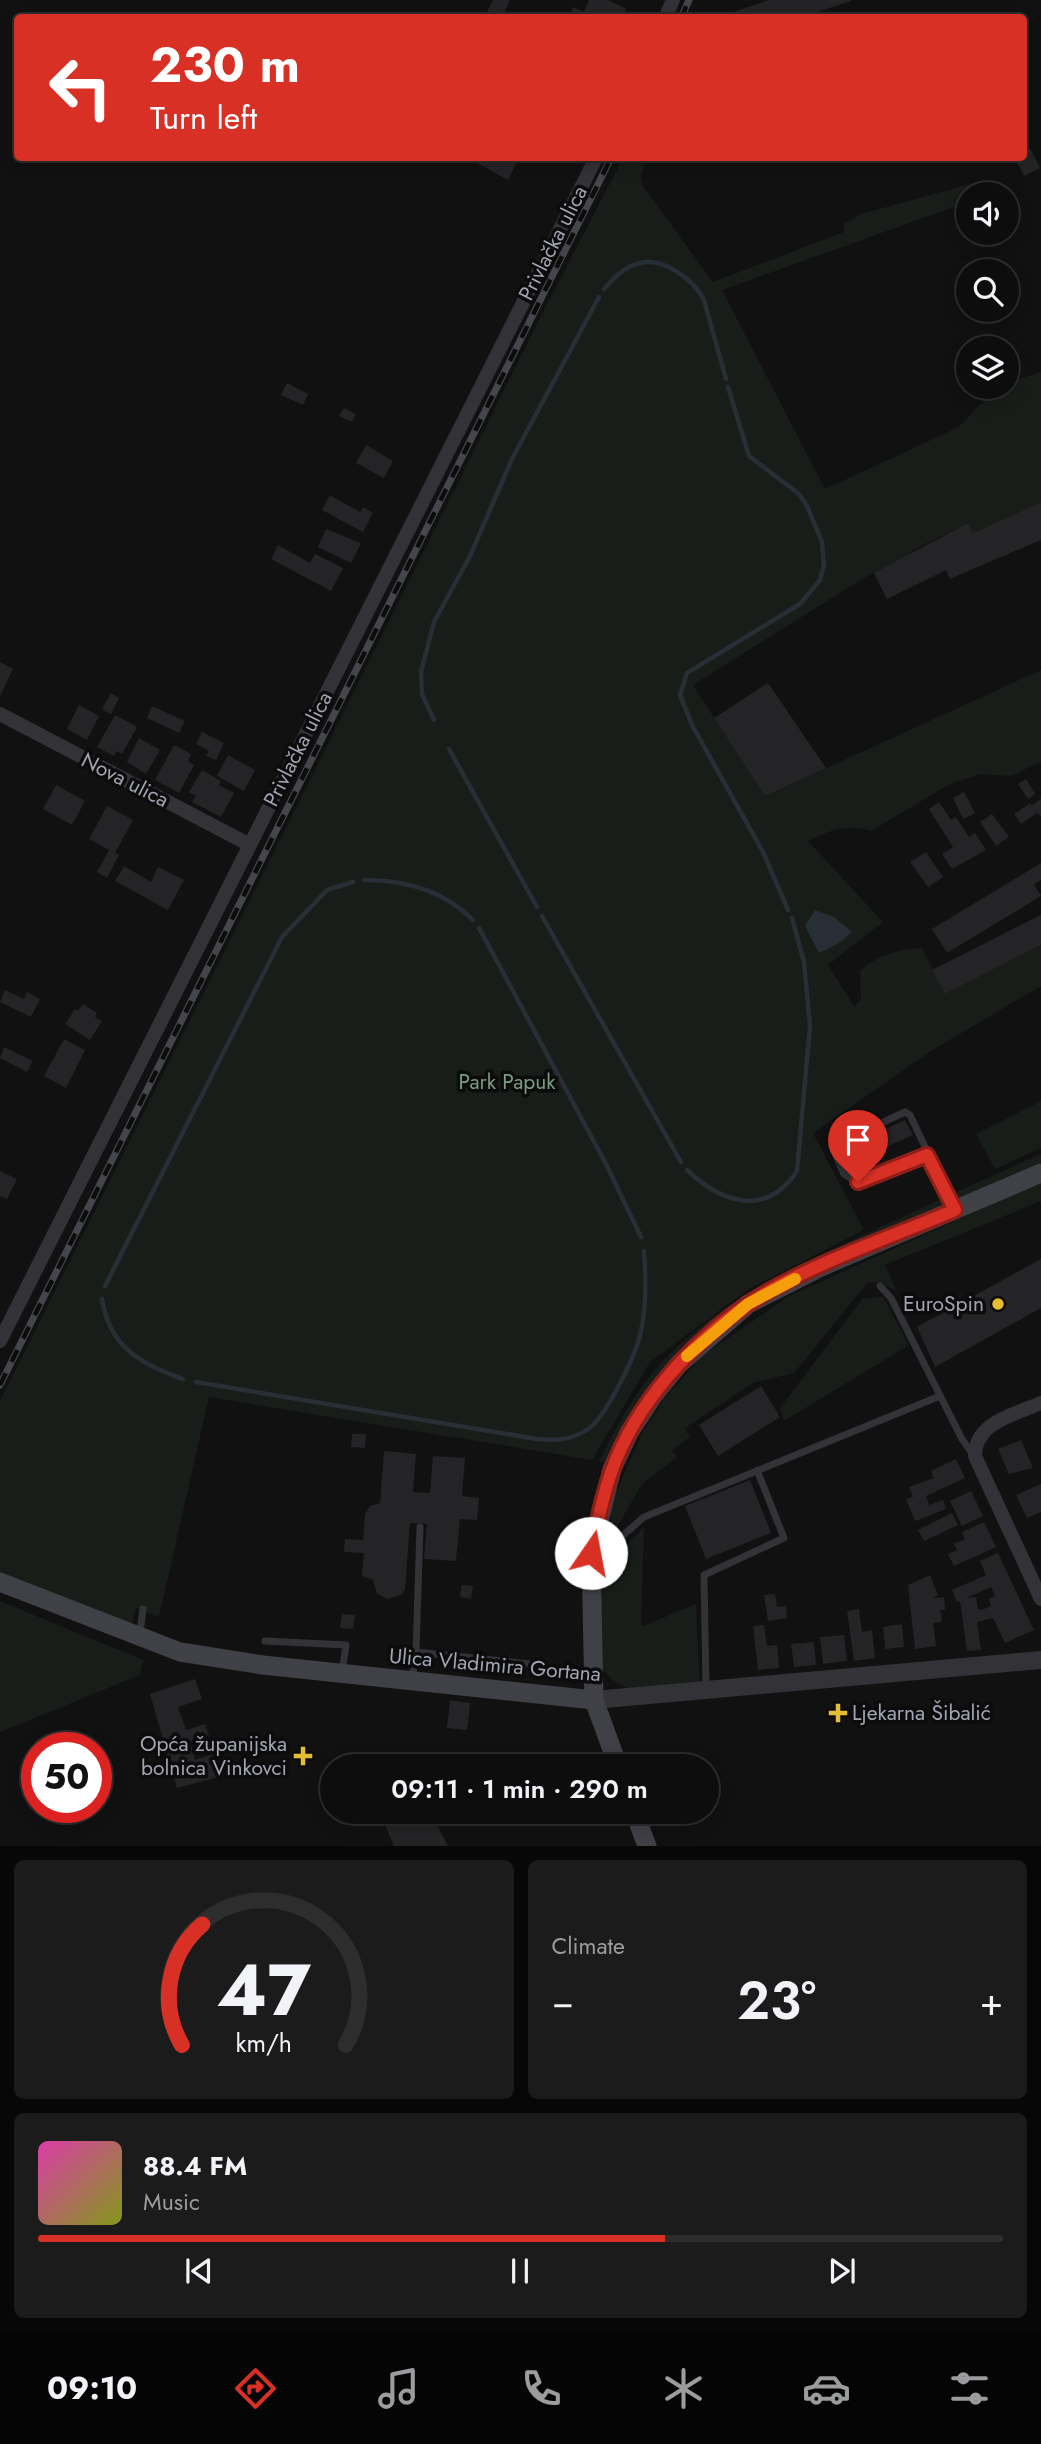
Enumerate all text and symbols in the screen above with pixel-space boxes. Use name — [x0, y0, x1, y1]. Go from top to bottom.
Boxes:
text: 230 m — [150, 30, 300, 100]
icon: left — [35, 42, 126, 133]
text: Turn left — [150, 95, 257, 141]
street label: Privlačka ulica — [511, 180, 595, 306]
map controls — [956, 182, 1019, 399]
button: sound — [956, 182, 1019, 245]
button: search — [956, 259, 1019, 322]
button: layers — [956, 336, 1019, 399]
street label: Privlačka ulica — [256, 686, 340, 812]
street label: Nova ulica — [76, 745, 174, 815]
park label: Park Papuk — [459, 1067, 556, 1097]
pin — [828, 1110, 888, 1182]
icon: arrive — [839, 1121, 877, 1159]
place label: EuroSpin — [903, 1289, 984, 1319]
marker: EuroSpin — [990, 1296, 1006, 1312]
position arrow — [554, 1516, 628, 1590]
street label: Ulica Vladimira Gortana — [388, 1641, 602, 1689]
place label: Ljekarna Šibalić — [852, 1698, 991, 1728]
marker: Ljekarna Šibalić — [830, 1705, 846, 1721]
place label: Opća županijska bolnica Vinkovci — [140, 1729, 287, 1783]
speed limit sign: 50 — [21, 1732, 112, 1823]
marker: Opća županijska bolnica Vinkovci — [293, 1746, 313, 1766]
text: 09:11 · 1 min · 290 m — [391, 1770, 648, 1808]
text: Climate — [552, 1929, 625, 1963]
text: 47 — [216, 1938, 311, 2043]
text: 23° — [737, 1963, 816, 2039]
text: − — [552, 1974, 574, 2029]
text: + — [980, 1974, 1003, 2029]
text: km/h — [235, 2025, 292, 2061]
text: 88.4 FM — [143, 2147, 247, 2185]
text: Music — [143, 2185, 200, 2219]
icon: previous — [180, 2252, 218, 2290]
icon: pause — [501, 2252, 539, 2290]
icon: next — [823, 2252, 861, 2290]
icon: directions — [231, 2364, 280, 2413]
icon: music — [374, 2364, 423, 2413]
icon: phone — [517, 2364, 566, 2413]
icon: climate — [659, 2364, 708, 2413]
icon: car — [802, 2364, 851, 2413]
icon: filters — [945, 2364, 994, 2413]
text: 09:10 — [47, 2365, 137, 2411]

